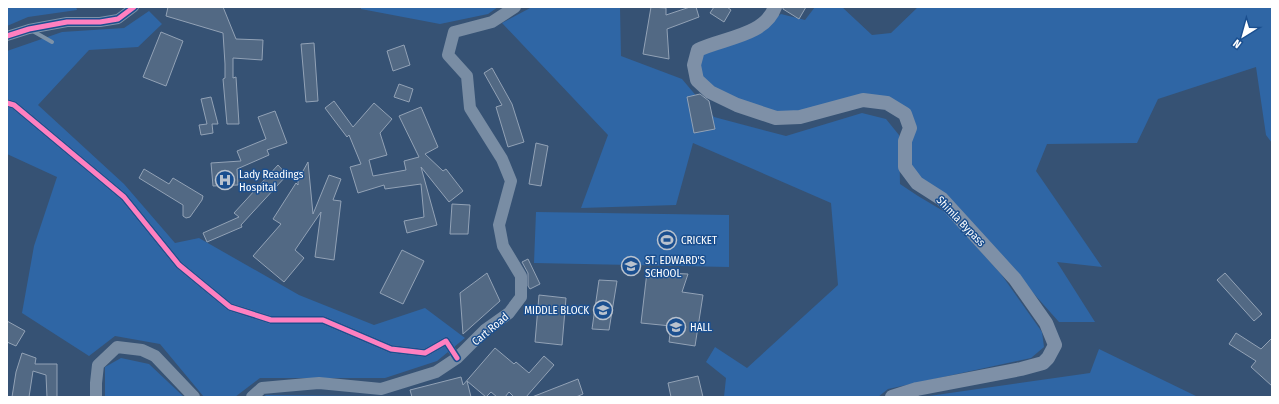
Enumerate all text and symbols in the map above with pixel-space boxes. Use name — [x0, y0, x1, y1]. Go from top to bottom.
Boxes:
north arrow — [1223, 16, 1263, 56]
text: N — [1231, 36, 1244, 51]
place label: Lady Readings Hospital — [239, 168, 304, 194]
hospital icon: Lady Readings Hospital — [214, 169, 236, 191]
street label: Shimla Bypass — [934, 194, 988, 249]
sports icon: CRICKET — [656, 229, 678, 251]
place label: CRICKET — [681, 234, 718, 247]
place label: ST. EDWARD'S SCHOOL — [645, 254, 706, 280]
school or university icon: ST. EDWARD'S SCHOOL — [620, 255, 642, 277]
school or university icon: MIDDLE BLOCK — [592, 299, 614, 321]
place label: MIDDLE BLOCK — [524, 304, 589, 317]
street label: Cart Road — [469, 310, 511, 348]
school or university icon: HALL — [665, 316, 687, 338]
place label: HALL — [690, 321, 712, 334]

